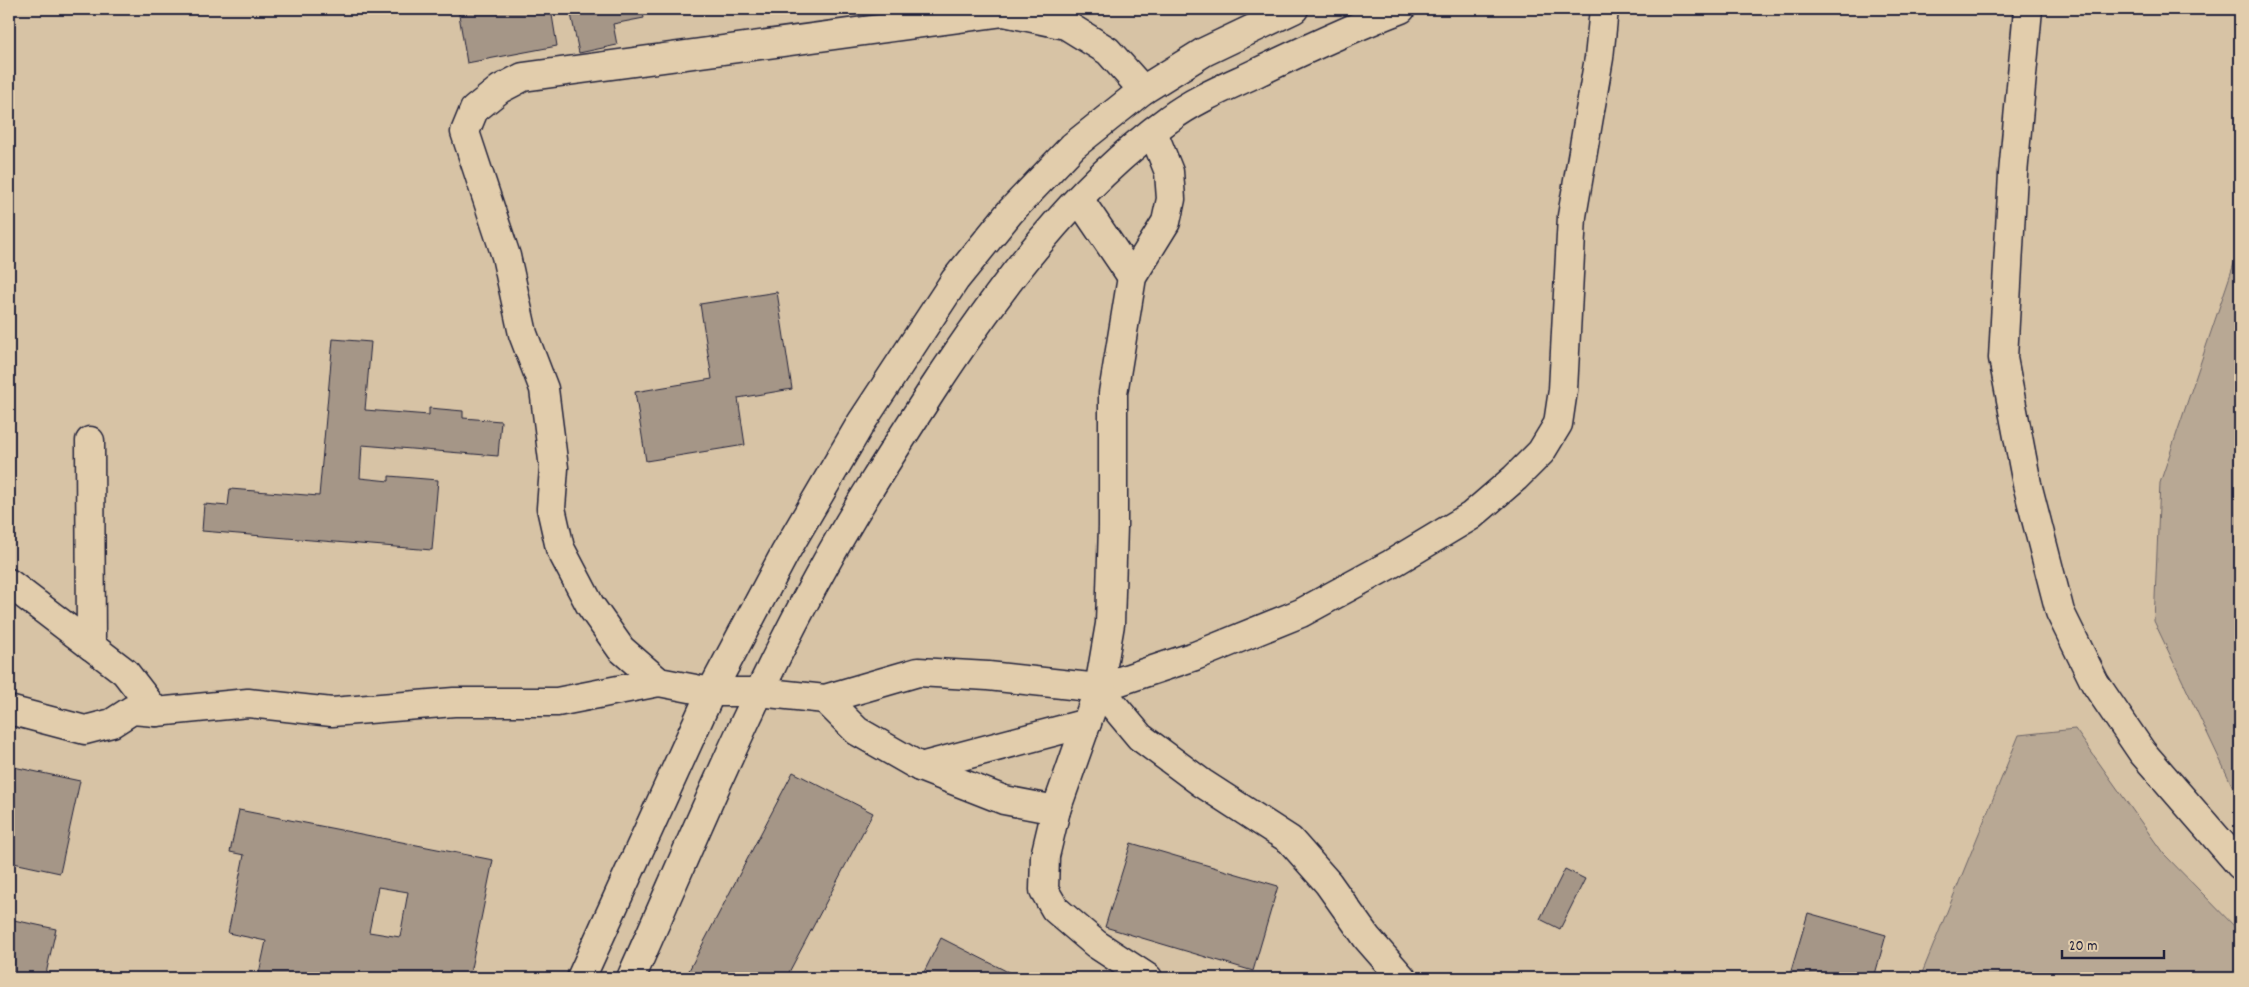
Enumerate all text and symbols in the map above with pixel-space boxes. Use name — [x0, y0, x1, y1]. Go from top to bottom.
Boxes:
scale bar — [2062, 927, 2164, 959]
text: 20 m — [2069, 936, 2097, 958]

